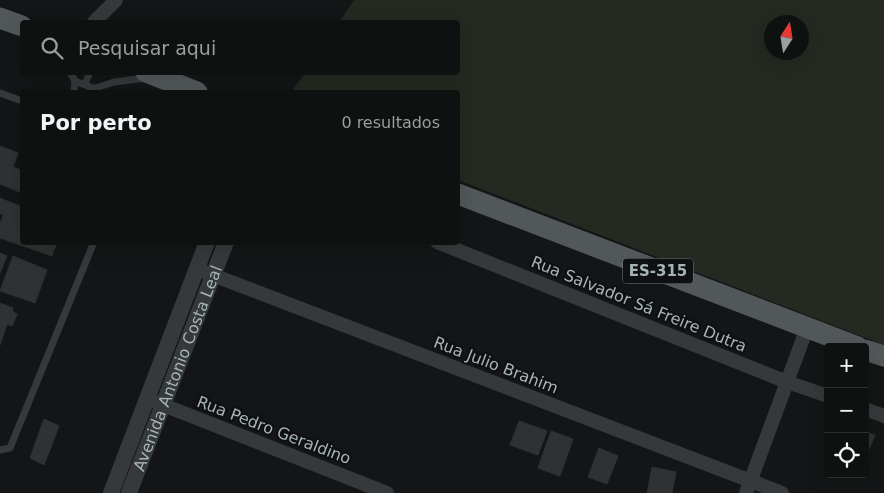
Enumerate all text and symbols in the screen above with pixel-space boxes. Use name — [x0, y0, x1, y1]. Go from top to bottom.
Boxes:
north arrow — [764, 15, 809, 60]
search box — [20, 20, 460, 75]
icon: search — [38, 34, 66, 62]
text: Pesquisar aqui — [78, 37, 216, 59]
text: Por perto — [40, 111, 152, 135]
text: 0 resultados — [341, 113, 440, 132]
street label: Rua Salvador Sá Freire Dutra — [529, 252, 749, 356]
road number: ES-315 — [623, 258, 693, 284]
street label: Avenida Antonio Costa Leal — [129, 262, 226, 474]
street label: Rua Julio Brahim — [431, 333, 561, 397]
map controls — [824, 343, 869, 478]
button: + — [824, 343, 869, 388]
button: − — [824, 388, 869, 433]
street label: Rua Pedro Geraldino — [194, 392, 354, 468]
button: locate — [824, 433, 869, 478]

